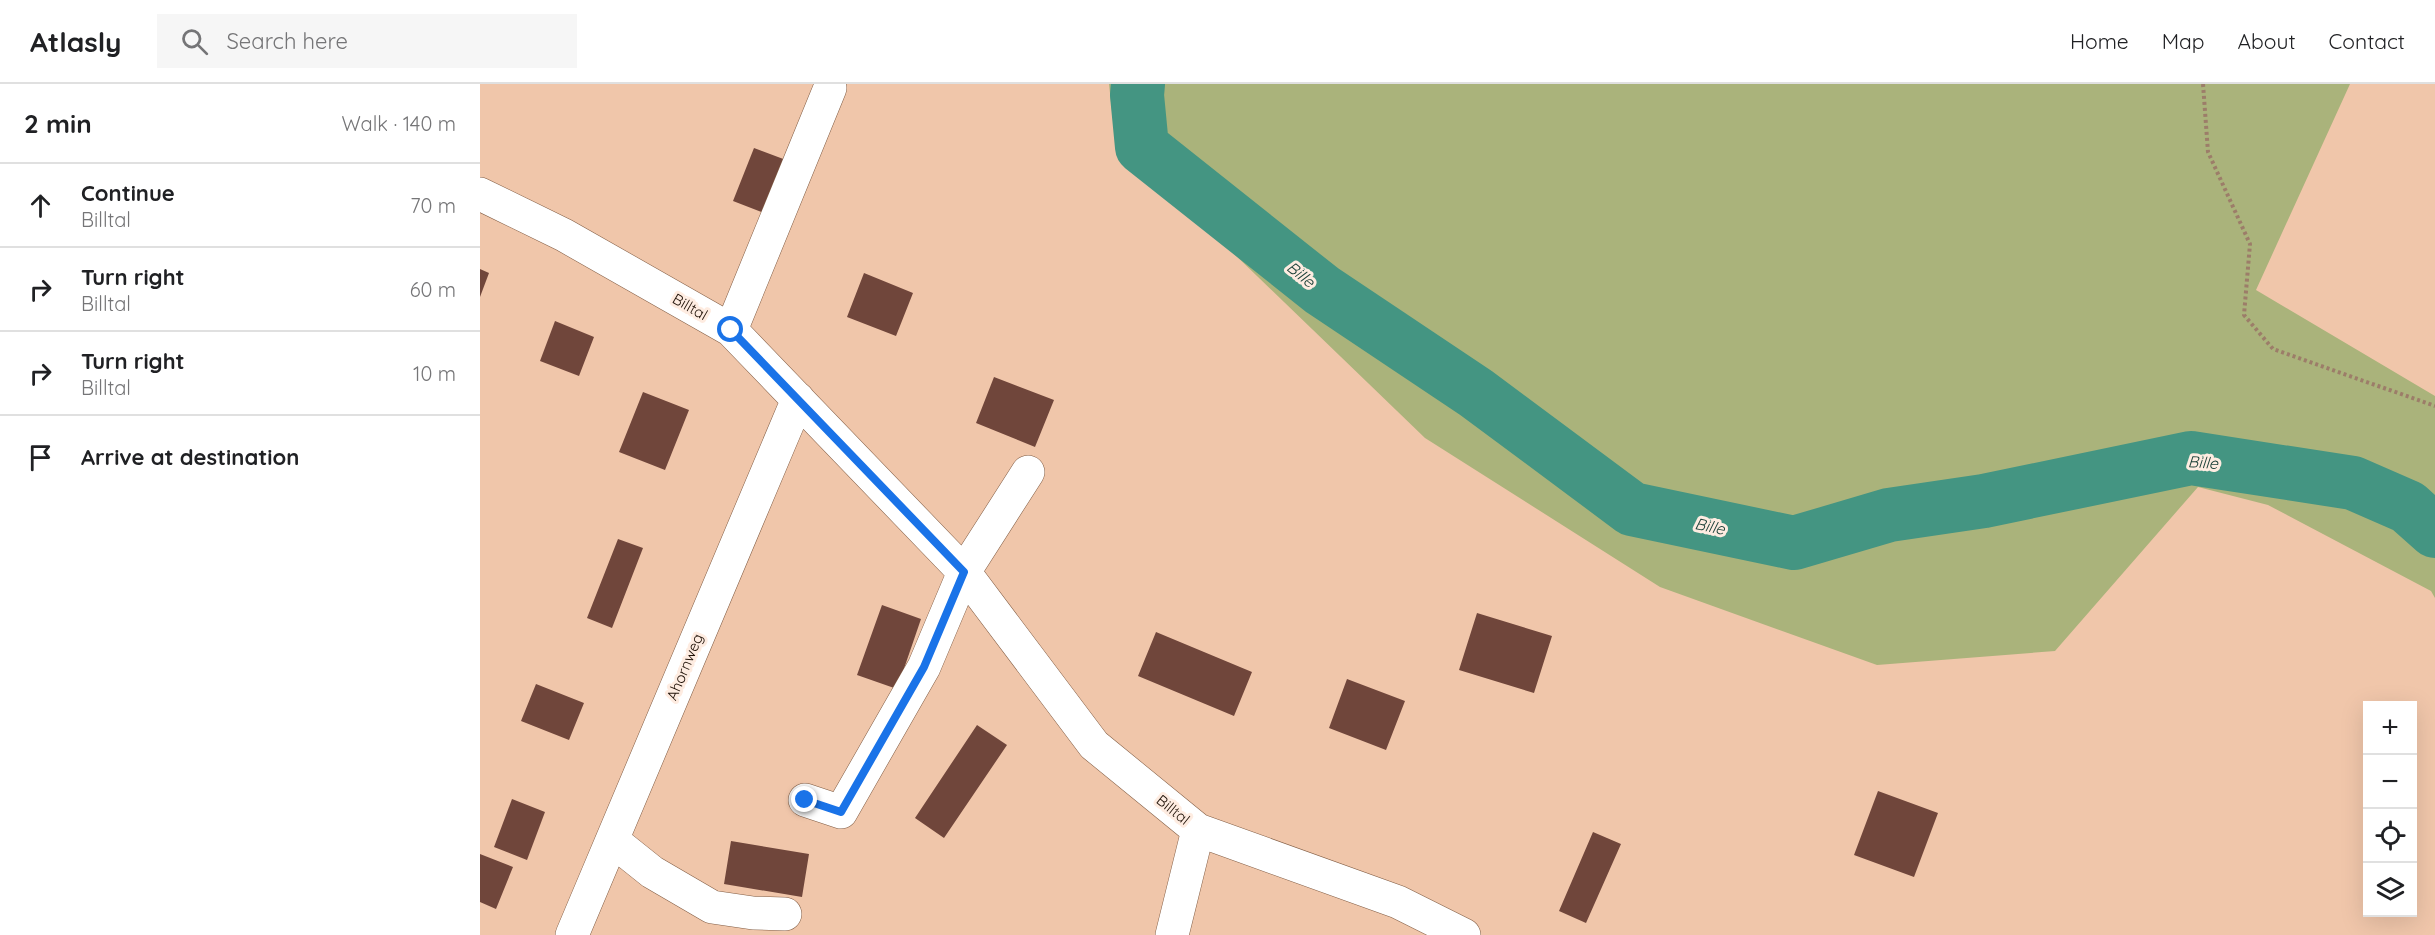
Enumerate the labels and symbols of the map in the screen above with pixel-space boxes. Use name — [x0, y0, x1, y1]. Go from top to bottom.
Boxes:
water label: Bille — [1283, 257, 1320, 292]
street label: Billtal — [669, 289, 711, 324]
route start — [717, 316, 743, 342]
water label: Bille — [2187, 451, 2220, 473]
water label: Bille — [1693, 513, 1728, 539]
street label: Ahornweg — [662, 631, 707, 703]
route end — [791, 786, 817, 812]
street label: Billtal — [1153, 790, 1194, 829]

